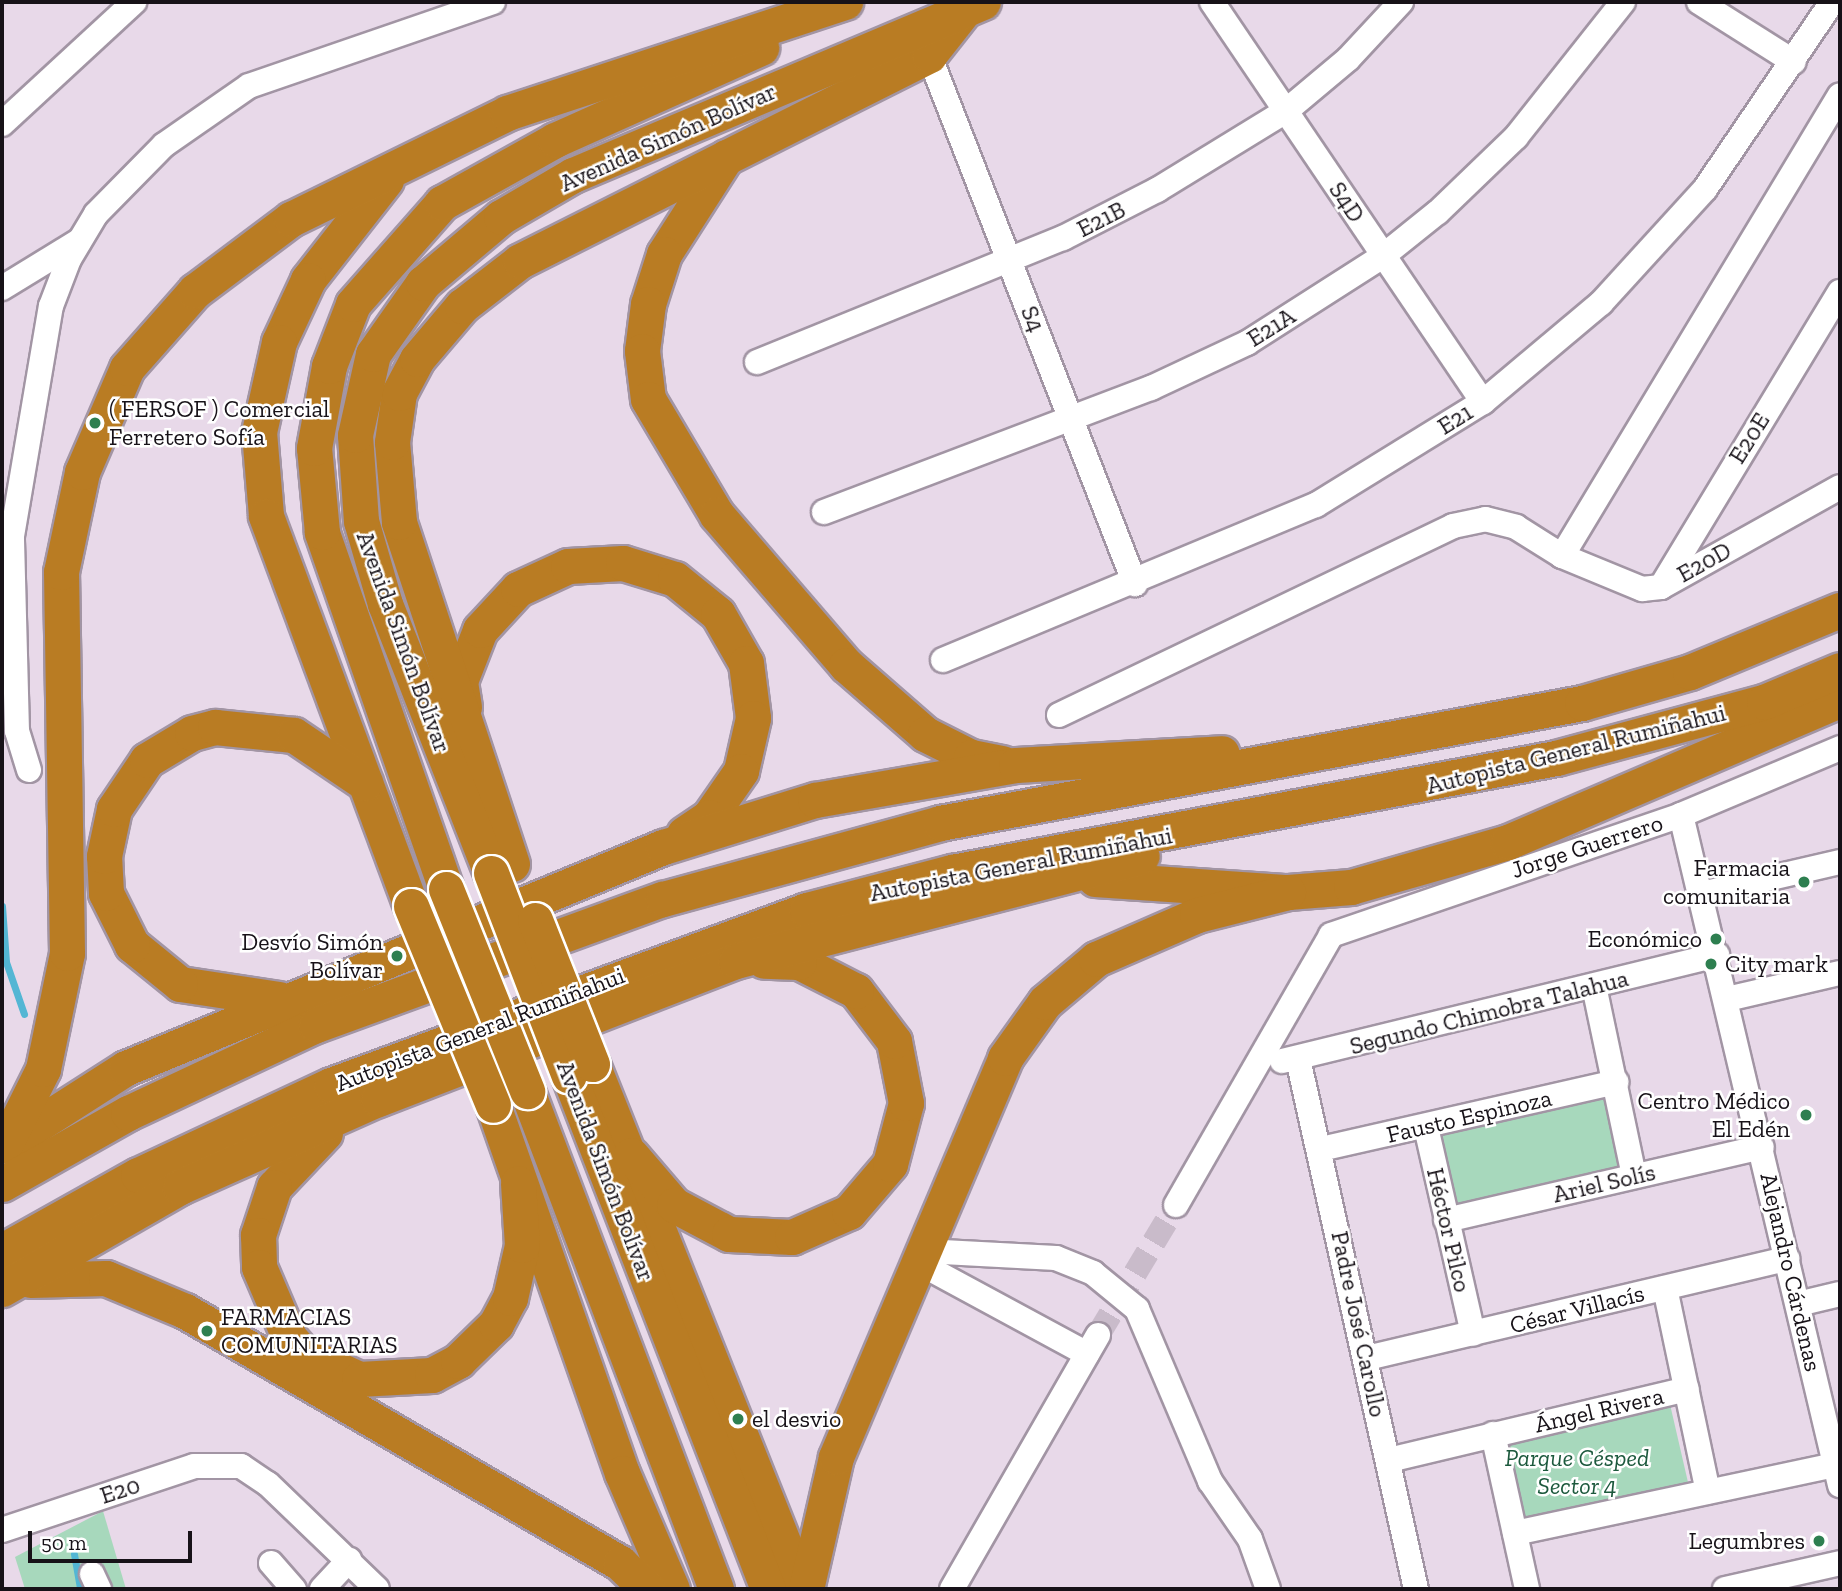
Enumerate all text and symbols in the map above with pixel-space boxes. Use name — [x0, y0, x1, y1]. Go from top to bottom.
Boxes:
street label: Avenida Simón Bolívar — [556, 76, 780, 198]
street label: S4D — [1323, 176, 1371, 228]
street label: E21B — [1072, 195, 1130, 243]
street label: E21A — [1242, 301, 1300, 353]
street label: S4 — [1015, 302, 1051, 336]
place label: ( FERSOF ) Comercial Ferretero Sofía — [109, 395, 330, 451]
street label: E21 — [1432, 397, 1478, 441]
street label: E20E — [1722, 407, 1776, 469]
marker: ( FERSOF ) Comercial Ferretero Sofía — [87, 415, 103, 431]
street label: Avenida Simón Bolívar — [351, 527, 457, 757]
street label: E20D — [1672, 536, 1736, 588]
street label: Autopista General Rumiñahui — [1423, 698, 1729, 800]
street label: Jorge Guerrero — [1508, 808, 1666, 884]
street label: Autopista General Rumiñahui — [867, 821, 1175, 907]
place label: Farmacia comunitaria — [1663, 854, 1790, 910]
marker: Farmacia comunitaria — [1796, 874, 1812, 890]
place label: Económico — [1588, 925, 1702, 953]
place label: Desvío Simón Bolívar — [241, 928, 383, 984]
marker: Económico — [1708, 931, 1724, 947]
marker: Desvío Simón Bolívar — [389, 948, 405, 964]
place label: City mark — [1725, 950, 1829, 978]
marker: City mark — [1703, 956, 1719, 972]
street label: Autopista General Rumiñahui — [331, 960, 629, 1098]
street label: Segundo Chimobra Talahua — [1347, 963, 1631, 1061]
street label: Avenida Simón Bolívar — [551, 1057, 661, 1285]
street label: Fausto Espinoza — [1384, 1083, 1554, 1149]
place label: Centro Médico El Edén — [1638, 1087, 1790, 1143]
marker: Centro Médico El Edén — [1796, 1105, 1816, 1125]
street label: Ariel Solís — [1550, 1157, 1658, 1209]
street label: Héctor Pilco — [1421, 1165, 1477, 1295]
street label: Alejandro Cárdenas — [1754, 1170, 1828, 1374]
street label: Padre José Carollo — [1325, 1228, 1393, 1420]
street label: César Villacís — [1506, 1278, 1648, 1340]
place label: FARMACIAS COMUNITARIAS — [221, 1303, 398, 1359]
marker: FARMACIAS COMUNITARIAS — [199, 1323, 215, 1339]
street label: Ángel Rivera — [1532, 1381, 1666, 1439]
place label: el desvio — [752, 1405, 841, 1433]
marker: el desvio — [730, 1411, 746, 1427]
park label: Parque Césped Sector 4 — [1505, 1444, 1649, 1500]
street label: E20 — [96, 1470, 144, 1510]
scale bar — [32, 1518, 196, 1562]
place label: Legumbres — [1689, 1527, 1805, 1555]
text: 50 m — [41, 1530, 87, 1555]
marker: Legumbres — [1811, 1533, 1827, 1549]

